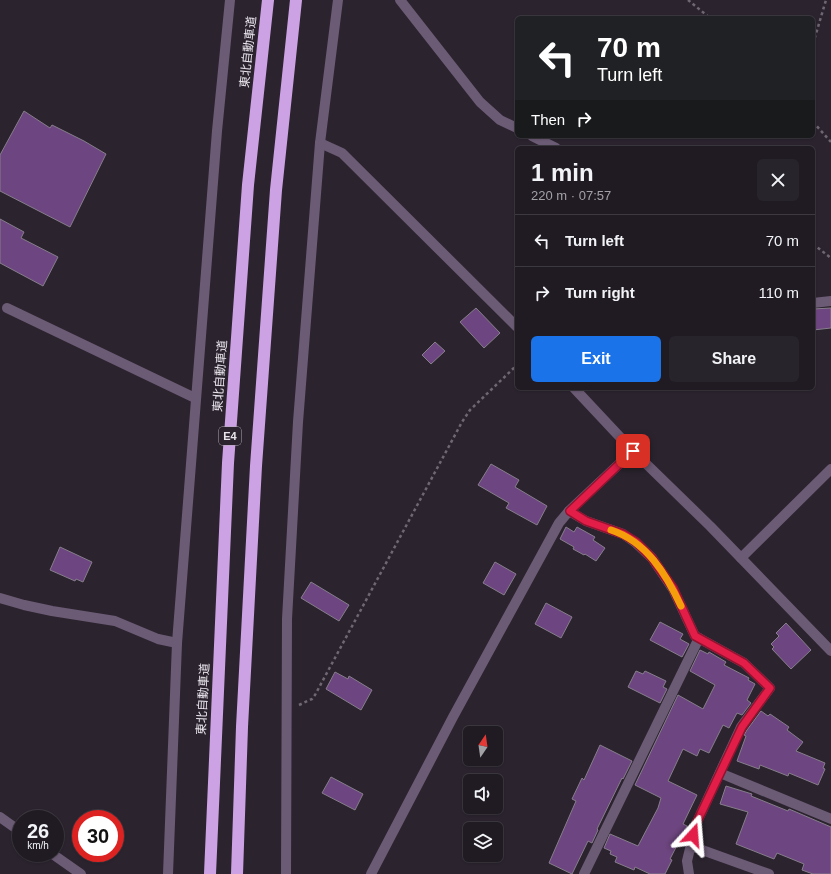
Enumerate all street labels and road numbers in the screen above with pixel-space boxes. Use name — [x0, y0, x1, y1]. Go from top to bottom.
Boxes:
street label: 東北自動車道 — [237, 15, 259, 89]
street label: 東北自動車道 — [211, 340, 229, 412]
road number: E4 — [219, 427, 241, 445]
street label: 東北自動車道 — [194, 663, 212, 735]

